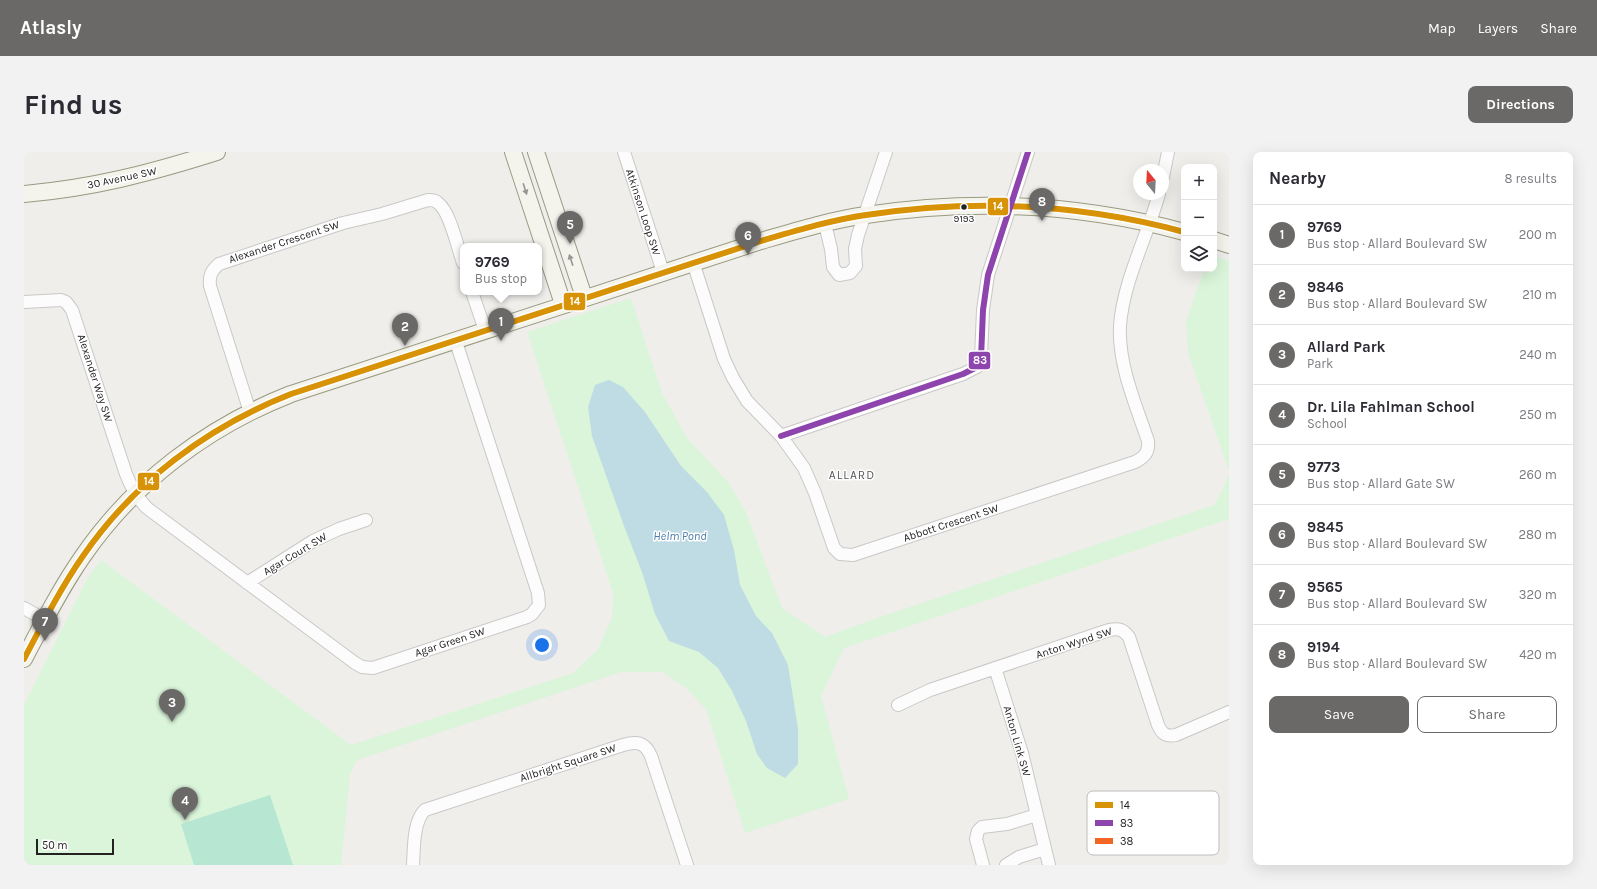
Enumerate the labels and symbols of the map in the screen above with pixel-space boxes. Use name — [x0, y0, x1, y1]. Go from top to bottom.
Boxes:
street label: 30 Avenue SW — [86, 164, 158, 192]
north arrow — [1133, 164, 1169, 200]
street label: Atkinson Loop SW — [623, 167, 663, 257]
one-way arrow — [522, 183, 528, 195]
pin: 8 — [1029, 188, 1055, 221]
line badge: 14 — [987, 197, 1009, 216]
text: 14 — [993, 200, 1004, 213]
marker: 9193 — [959, 202, 969, 212]
pin: 5 — [557, 211, 583, 244]
place label: 9193 — [954, 213, 974, 225]
street label: Alexander Crescent SW — [227, 218, 341, 266]
pin: 6 — [735, 222, 761, 255]
one-way arrow — [568, 254, 574, 266]
line badge: 14 — [563, 292, 586, 311]
text: 14 — [570, 295, 581, 308]
pin: 1 — [488, 308, 514, 341]
pin: 2 — [392, 313, 418, 346]
street label: Alexander Way SW — [75, 332, 115, 424]
line badge: 83 — [968, 351, 991, 370]
text: 83 — [973, 354, 987, 367]
district label: ALLARD — [829, 468, 875, 482]
line badge: 14 — [137, 472, 160, 491]
text: 14 — [144, 475, 155, 488]
street label: Abbott Crescent SW — [902, 501, 1001, 545]
water label: Helm Pond — [653, 529, 707, 543]
street label: Agar Court SW — [261, 530, 329, 578]
pin: 7 — [32, 608, 58, 641]
street label: Agar Green SW — [413, 624, 487, 660]
street label: Anton Wynd SW — [1034, 624, 1114, 661]
your location — [532, 635, 552, 655]
pin: 3 — [159, 689, 185, 722]
street label: Anton Link SW — [1001, 704, 1033, 778]
street label: Allbright Square SW — [518, 741, 618, 785]
pin: 4 — [172, 787, 198, 820]
legend — [1087, 791, 1219, 855]
text: 14 — [1120, 799, 1130, 812]
text: 83 — [1120, 817, 1133, 830]
text: 38 — [1120, 835, 1133, 848]
scale bar — [36, 837, 114, 856]

